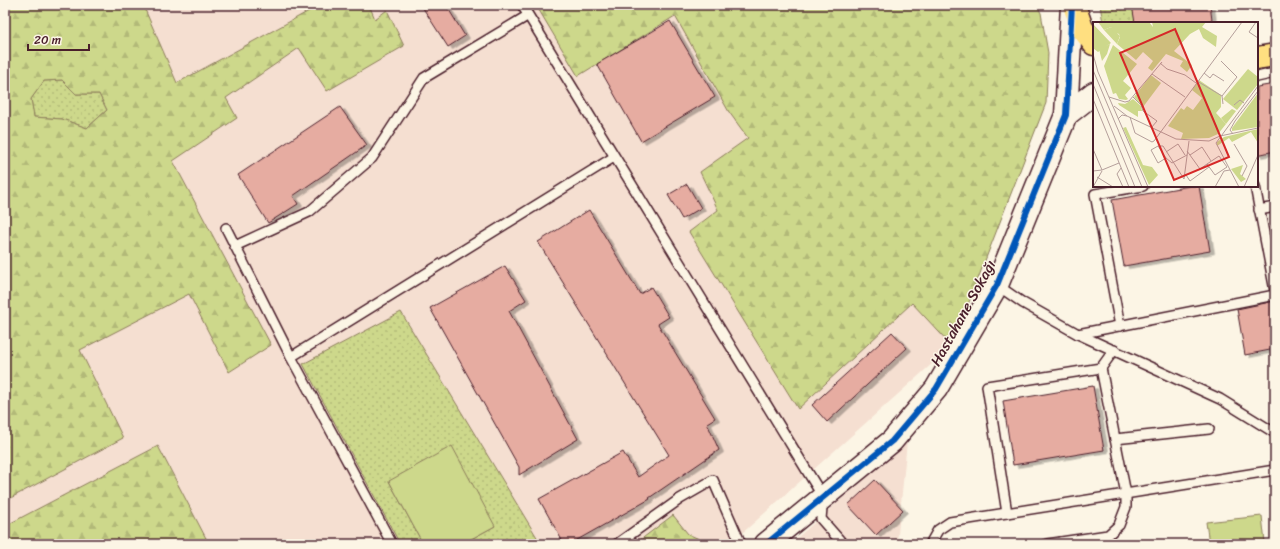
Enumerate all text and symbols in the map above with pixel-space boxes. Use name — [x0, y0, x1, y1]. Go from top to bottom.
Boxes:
inset map — [1093, 22, 1258, 187]
scale bar — [28, 26, 89, 52]
text: 20 m — [34, 29, 61, 51]
street label: Hastahane Sokağı — [923, 255, 1003, 371]

